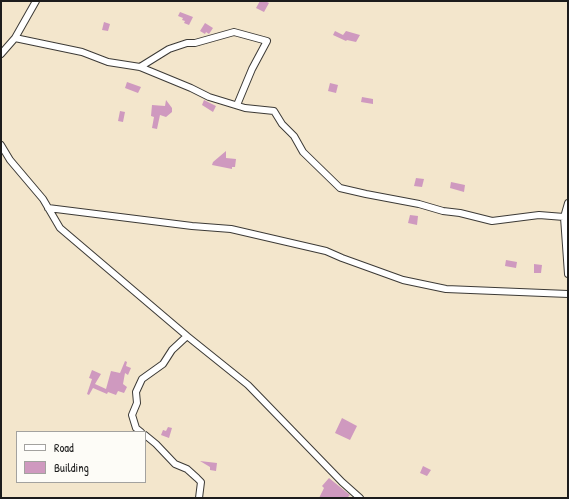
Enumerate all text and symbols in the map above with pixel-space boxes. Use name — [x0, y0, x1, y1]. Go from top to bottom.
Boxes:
legend — [16, 431, 146, 483]
text: Road — [54, 439, 74, 456]
text: Building — [54, 459, 89, 476]

